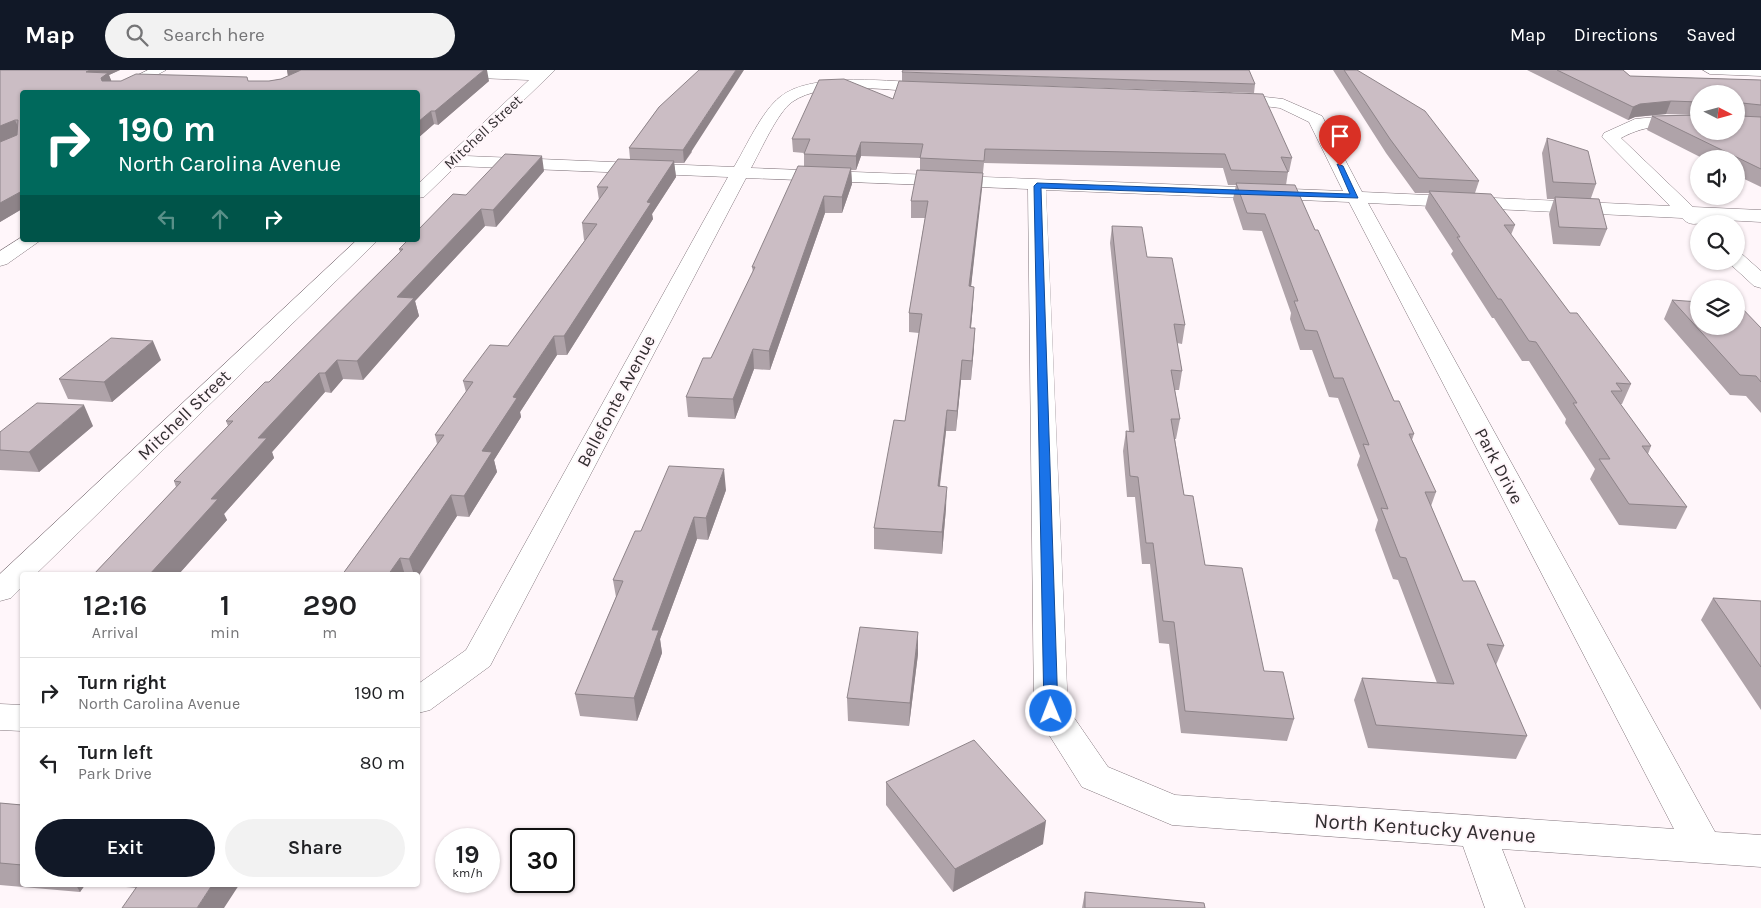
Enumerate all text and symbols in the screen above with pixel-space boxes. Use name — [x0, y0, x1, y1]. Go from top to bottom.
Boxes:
search box — [105, 13, 455, 58]
text: Map — [25, 21, 75, 49]
icon: search — [123, 21, 151, 49]
text: Search here — [163, 24, 265, 46]
text: Map — [1510, 24, 1546, 46]
text: Directions — [1574, 24, 1658, 46]
text: Saved — [1686, 24, 1736, 46]
north arrow — [1690, 85, 1745, 140]
map controls — [1690, 85, 1745, 335]
street label: Mitchell Street — [440, 91, 526, 173]
text: 190 m — [118, 109, 216, 150]
icon: right — [35, 110, 100, 175]
pin — [1319, 115, 1361, 166]
icon: arrive — [1326, 122, 1354, 150]
button: sound — [1690, 150, 1745, 205]
text: North Carolina Avenue — [118, 151, 341, 177]
icon: left — [153, 205, 181, 233]
icon: ahead — [206, 205, 234, 233]
icon: right — [259, 205, 287, 233]
button: search — [1690, 215, 1745, 270]
button: layers — [1690, 280, 1745, 335]
street label: Bellefonte Avenue — [572, 331, 660, 471]
street label: Mitchell Street — [133, 365, 235, 465]
street label: Park Drive — [1470, 424, 1528, 508]
text: 12:16 — [83, 587, 147, 623]
text: 1 — [220, 587, 230, 623]
text: 290 — [303, 587, 357, 623]
text: Arrival — [92, 623, 139, 642]
text: min — [210, 623, 240, 642]
text: m — [322, 623, 337, 642]
text: Turn right — [78, 672, 167, 694]
icon: right — [35, 679, 63, 707]
text: 190 m — [354, 682, 405, 704]
position arrow — [1024, 684, 1076, 736]
text: North Carolina Avenue — [78, 694, 240, 713]
text: Turn left — [78, 742, 153, 764]
icon: left — [35, 749, 63, 777]
text: 80 m — [360, 752, 405, 774]
text: Park Drive — [78, 764, 152, 783]
street label: North Kentucky Avenue — [1313, 808, 1537, 848]
button: Exit — [35, 819, 215, 877]
button: Share — [225, 819, 405, 877]
speed limit sign: 30 — [510, 828, 575, 893]
text: 19 — [455, 840, 480, 869]
text: km/h — [452, 866, 483, 880]

